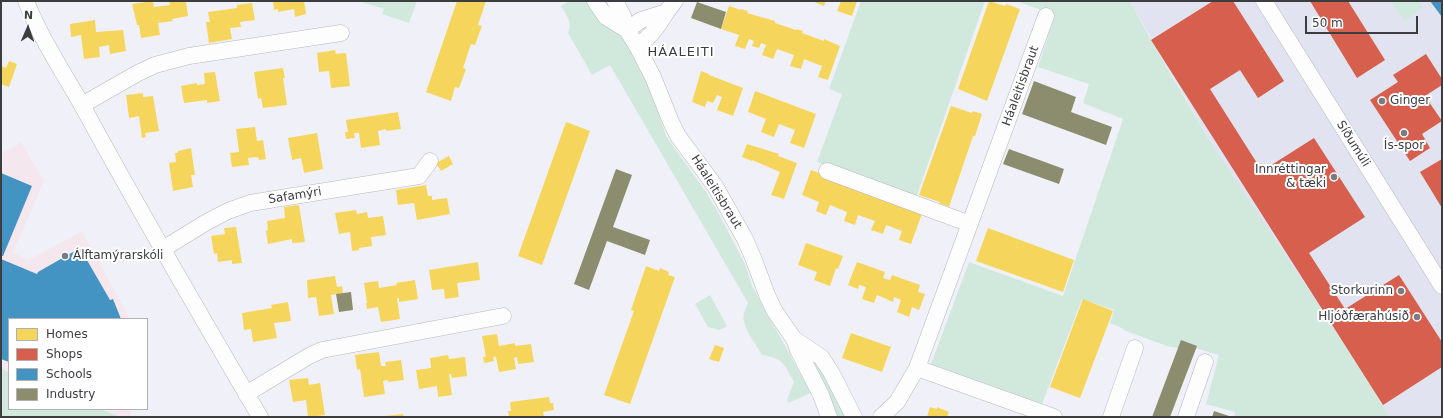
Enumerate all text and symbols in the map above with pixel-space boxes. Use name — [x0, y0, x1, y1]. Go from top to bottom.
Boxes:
north arrow — [8, 8, 48, 48]
scale bar — [1307, 8, 1420, 34]
text: N — [24, 9, 33, 22]
text: 50 m — [1312, 16, 1343, 30]
street label: Háaleitisbraut — [1000, 44, 1042, 128]
district label: HÁALEITI — [648, 45, 714, 61]
place label: Ginger — [1390, 94, 1430, 108]
marker: Ginger — [1377, 96, 1387, 106]
street label: Síðumúli — [1333, 118, 1373, 170]
marker: Ís-spor — [1399, 128, 1409, 138]
place label: Ís-spor — [1384, 139, 1424, 153]
street label: Háaleitisbraut — [688, 152, 744, 232]
place label: Innréttingar & tæki — [1255, 163, 1326, 191]
marker: Innréttingar & tæki — [1329, 172, 1339, 182]
street label: Safamýri — [267, 185, 323, 207]
place label: Álftamýrarskóli — [73, 249, 163, 263]
marker: Álftamýrarskóli — [60, 251, 70, 261]
place label: Storkurinn — [1331, 284, 1393, 298]
marker: Storkurinn — [1396, 286, 1406, 296]
place label: Hljóðfærahúsið — [1318, 310, 1409, 324]
marker: Hljóðfærahúsið — [1412, 312, 1422, 322]
legend — [8, 318, 148, 410]
text: Homes — [46, 327, 88, 341]
text: Shops — [46, 347, 82, 361]
text: Schools — [46, 367, 92, 381]
text: Industry — [46, 387, 95, 401]

